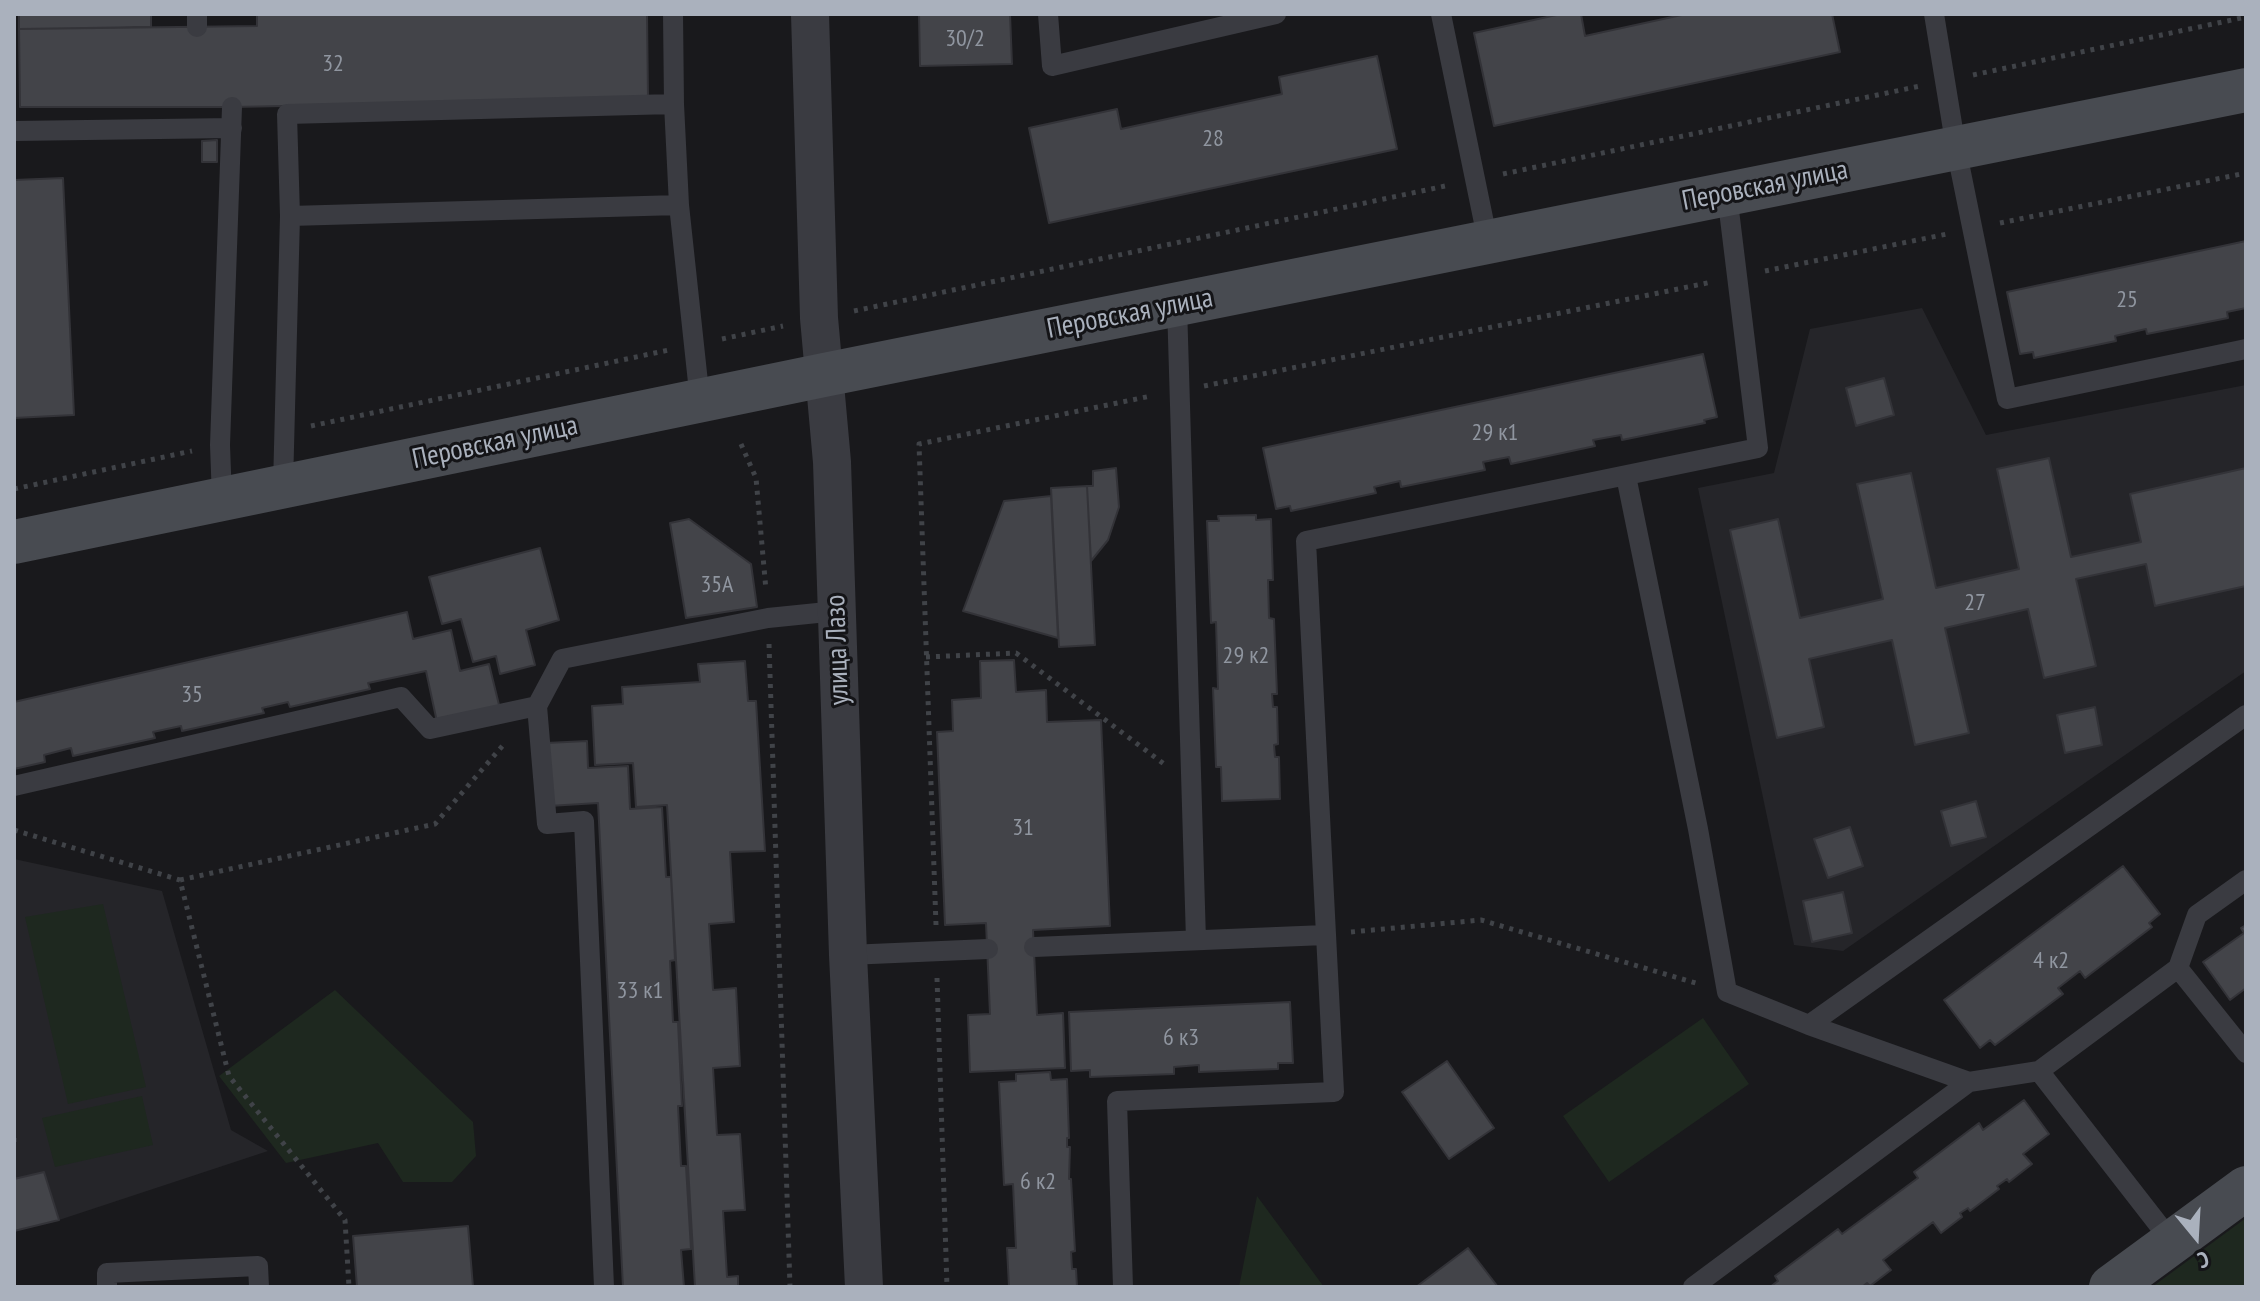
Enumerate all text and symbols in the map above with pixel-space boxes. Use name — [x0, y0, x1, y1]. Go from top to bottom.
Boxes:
house number: 30/2 — [945, 25, 985, 53]
house number: 32 — [322, 50, 344, 78]
house number: 28 — [1202, 125, 1224, 153]
street label: Перовская улица — [1679, 153, 1851, 219]
street label: Перовская улица — [1044, 281, 1216, 347]
house number: 25 — [2116, 286, 2138, 314]
street label: Перовская улица — [409, 409, 581, 477]
house number: 29 к1 — [1472, 419, 1518, 447]
house number: 35А — [701, 571, 733, 599]
house number: 27 — [1964, 589, 1986, 617]
street label: улица Лазо — [819, 594, 857, 706]
house number: 29 к2 — [1223, 642, 1269, 670]
house number: 35 — [181, 681, 203, 709]
house number: 31 — [1012, 814, 1034, 842]
house number: 4 к2 — [2033, 947, 2069, 975]
house number: 33 к1 — [617, 977, 663, 1005]
house number: 6 к3 — [1163, 1024, 1199, 1052]
house number: 6 к2 — [1020, 1168, 1056, 1196]
north arrow — [2156, 1197, 2236, 1277]
text: С — [2194, 1245, 2213, 1275]

